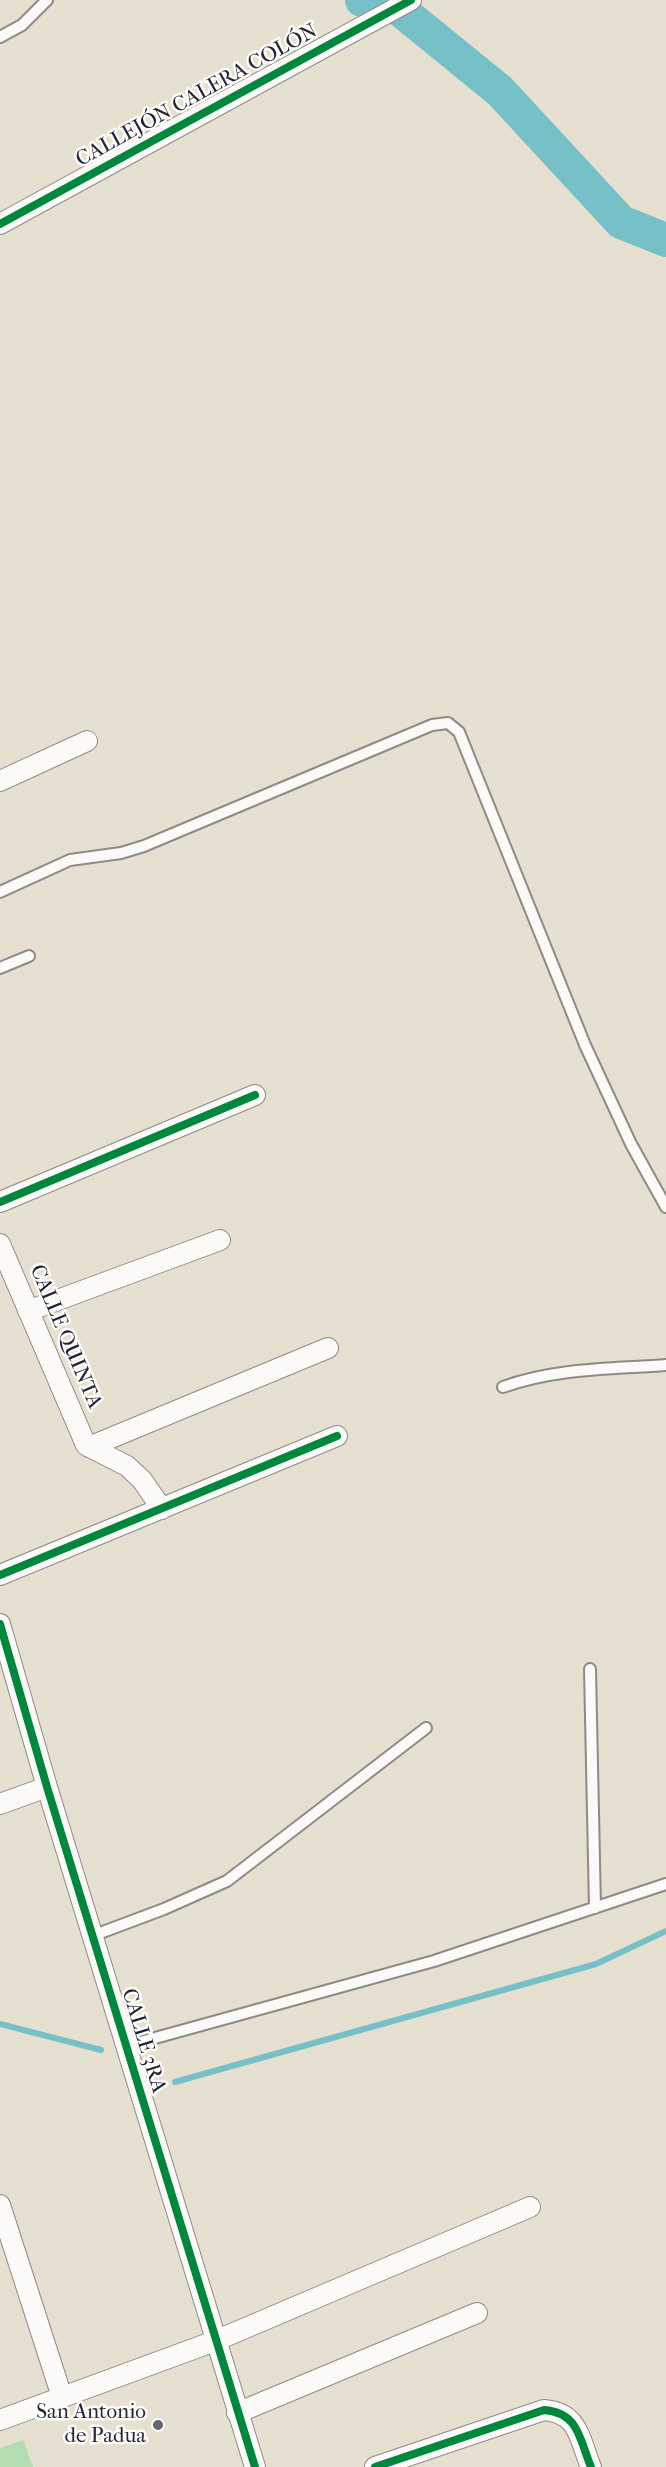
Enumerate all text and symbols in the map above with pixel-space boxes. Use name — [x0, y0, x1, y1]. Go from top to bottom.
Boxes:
street label: CALLEJÓN CALERA COLÓN — [72, 19, 322, 173]
street label: CALLE QUINTA — [23, 1261, 107, 1413]
street label: CALLE 3RA — [115, 1986, 171, 2096]
place label: San Antonio de Padua — [36, 2400, 146, 2450]
marker: San Antonio de Padua — [151, 2418, 165, 2432]

